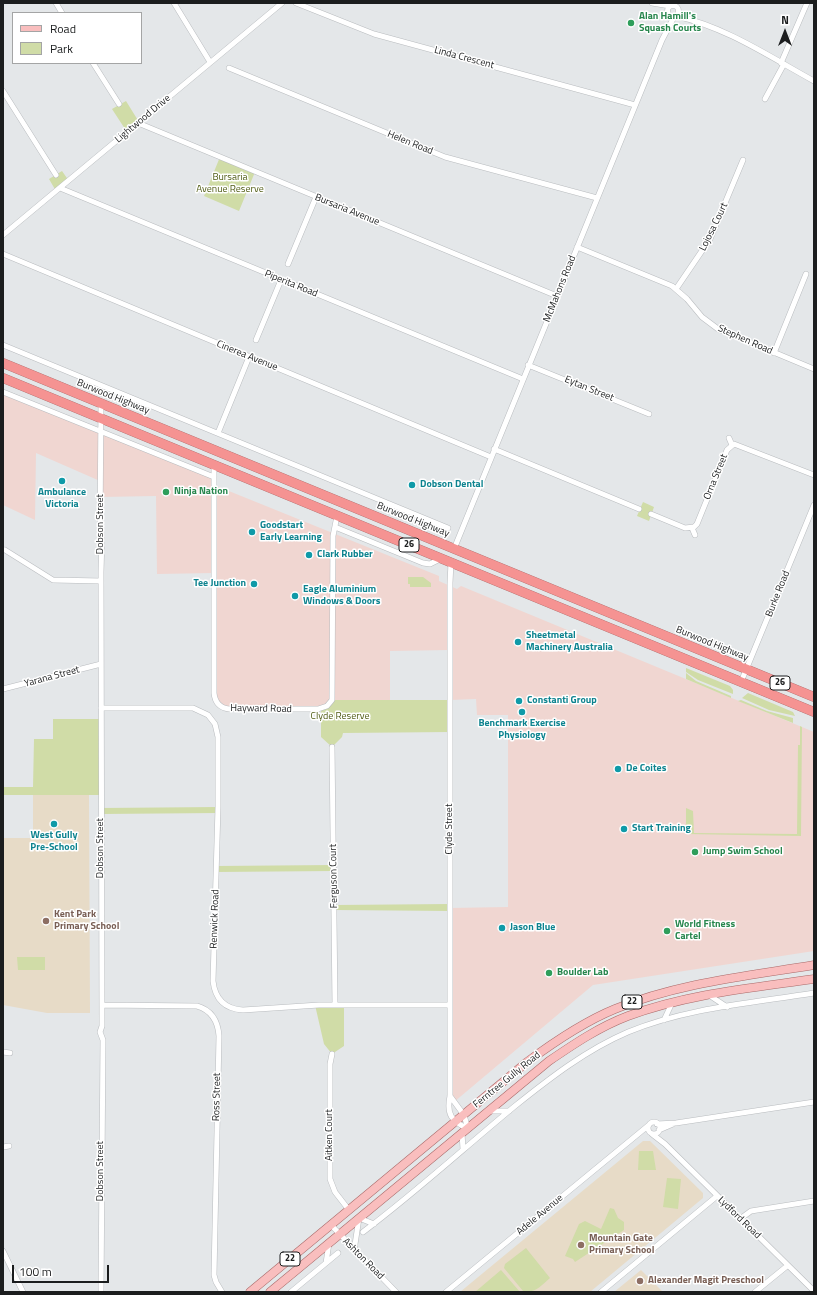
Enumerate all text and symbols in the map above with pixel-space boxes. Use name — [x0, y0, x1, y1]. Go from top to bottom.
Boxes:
place label: Alan Hamill's Squash Courts — [639, 11, 701, 34]
legend — [12, 12, 142, 64]
north arrow — [765, 12, 805, 52]
text: N — [781, 12, 789, 28]
marker: Alan Hamill's Squash Courts — [626, 18, 636, 28]
text: Road — [50, 19, 76, 38]
text: Park — [50, 39, 73, 58]
street label: Linda Crescent — [433, 44, 495, 72]
street label: Lightwood Drive — [113, 92, 173, 146]
street label: Helen Road — [385, 128, 435, 158]
park label: Bursaria Avenue Reserve — [196, 172, 264, 196]
street label: Bursaria Avenue — [313, 192, 381, 228]
street label: Lojosa Court — [697, 201, 731, 253]
street label: McMahons Road — [541, 254, 579, 324]
street label: Piperita Road — [263, 268, 319, 300]
street label: Stephen Road — [716, 323, 774, 357]
street label: Cinerea Avenue — [215, 338, 279, 374]
street label: Eytan Street — [563, 374, 615, 404]
street label: Burwood Highway — [75, 377, 151, 417]
street label: Orna Street — [701, 452, 731, 502]
marker: Ambulance Victoria — [57, 476, 67, 486]
place label: Dobson Dental — [420, 479, 483, 491]
marker: Dobson Dental — [407, 480, 417, 490]
place label: Ninja Nation — [174, 486, 228, 498]
place label: Ambulance Victoria — [38, 487, 86, 510]
marker: Ninja Nation — [161, 487, 171, 497]
street label: Dobson Street — [95, 494, 107, 554]
street label: Burwood Highway — [375, 500, 451, 540]
place label: Goodstart Early Learning — [260, 520, 322, 544]
marker: Goodstart Early Learning — [247, 527, 257, 537]
road number: 26 — [399, 538, 419, 552]
place label: Clark Rubber — [317, 549, 373, 561]
marker: Clark Rubber — [304, 550, 314, 560]
street label: Burke Road — [763, 569, 793, 619]
place label: Tee Junction — [193, 578, 246, 590]
marker: Tee Junction — [249, 579, 259, 589]
place label: Eagle Aluminium Windows & Doors — [303, 584, 381, 608]
marker: Eagle Aluminium Windows & Doors — [290, 591, 300, 601]
street label: Burwood Highway — [674, 624, 750, 664]
place label: Sheetmetal Machinery Australia — [526, 630, 613, 654]
marker: Sheetmetal Machinery Australia — [513, 637, 523, 647]
street label: Yarana Street — [23, 664, 81, 690]
road number: 26 — [770, 676, 790, 690]
place label: Constanti Group — [527, 695, 597, 707]
marker: Constanti Group — [514, 696, 524, 706]
street label: Hayward Road — [230, 702, 292, 716]
marker: Benchmark Exercise Physiology — [517, 707, 527, 717]
park label: Clyde Reserve — [310, 711, 370, 723]
place label: Benchmark Exercise Physiology — [478, 718, 566, 742]
place label: De Coites — [626, 763, 666, 775]
marker: De Coites — [613, 764, 623, 774]
street label: Clyde Street — [444, 804, 456, 854]
street label: Dobson Street — [95, 818, 107, 878]
marker: West Gully Pre-School — [49, 819, 59, 829]
place label: Start Training — [632, 823, 691, 835]
marker: Start Training — [619, 824, 629, 834]
place label: West Gully Pre-School — [30, 830, 78, 854]
street label: Ferguson Court — [327, 844, 341, 908]
place label: Jump Swim School — [703, 846, 783, 858]
marker: Jump Swim School — [690, 847, 700, 857]
street label: Renwick Road — [208, 889, 222, 949]
place label: Kent Park Primary School — [54, 909, 119, 932]
marker: Kent Park Primary School — [41, 916, 51, 926]
place label: World Fitness Cartel — [675, 919, 735, 942]
place label: Jason Blue — [510, 922, 555, 934]
marker: Jason Blue — [497, 923, 507, 933]
marker: World Fitness Cartel — [662, 926, 672, 936]
place label: Boulder Lab — [557, 967, 608, 979]
marker: Boulder Lab — [544, 968, 554, 978]
road number: 22 — [622, 995, 642, 1009]
street label: Ferntree Gully Road — [471, 1049, 543, 1111]
street label: Ross Street — [211, 1073, 223, 1121]
street label: Aitken Court — [324, 1109, 336, 1161]
street label: Dobson Street — [95, 1141, 107, 1201]
street label: Adele Avenue — [514, 1192, 566, 1238]
street label: Lydford Road — [715, 1194, 763, 1242]
place label: Mountain Gate Primary School — [589, 1233, 654, 1256]
street label: Ashton Road — [340, 1236, 386, 1282]
marker: Mountain Gate Primary School — [576, 1240, 586, 1250]
road number: 22 — [280, 1252, 300, 1266]
scale bar — [14, 1257, 111, 1283]
text: 100 m — [19, 1262, 52, 1281]
place label: Alexander Magit Preschool — [648, 1275, 764, 1287]
marker: Alexander Magit Preschool — [635, 1276, 645, 1286]

